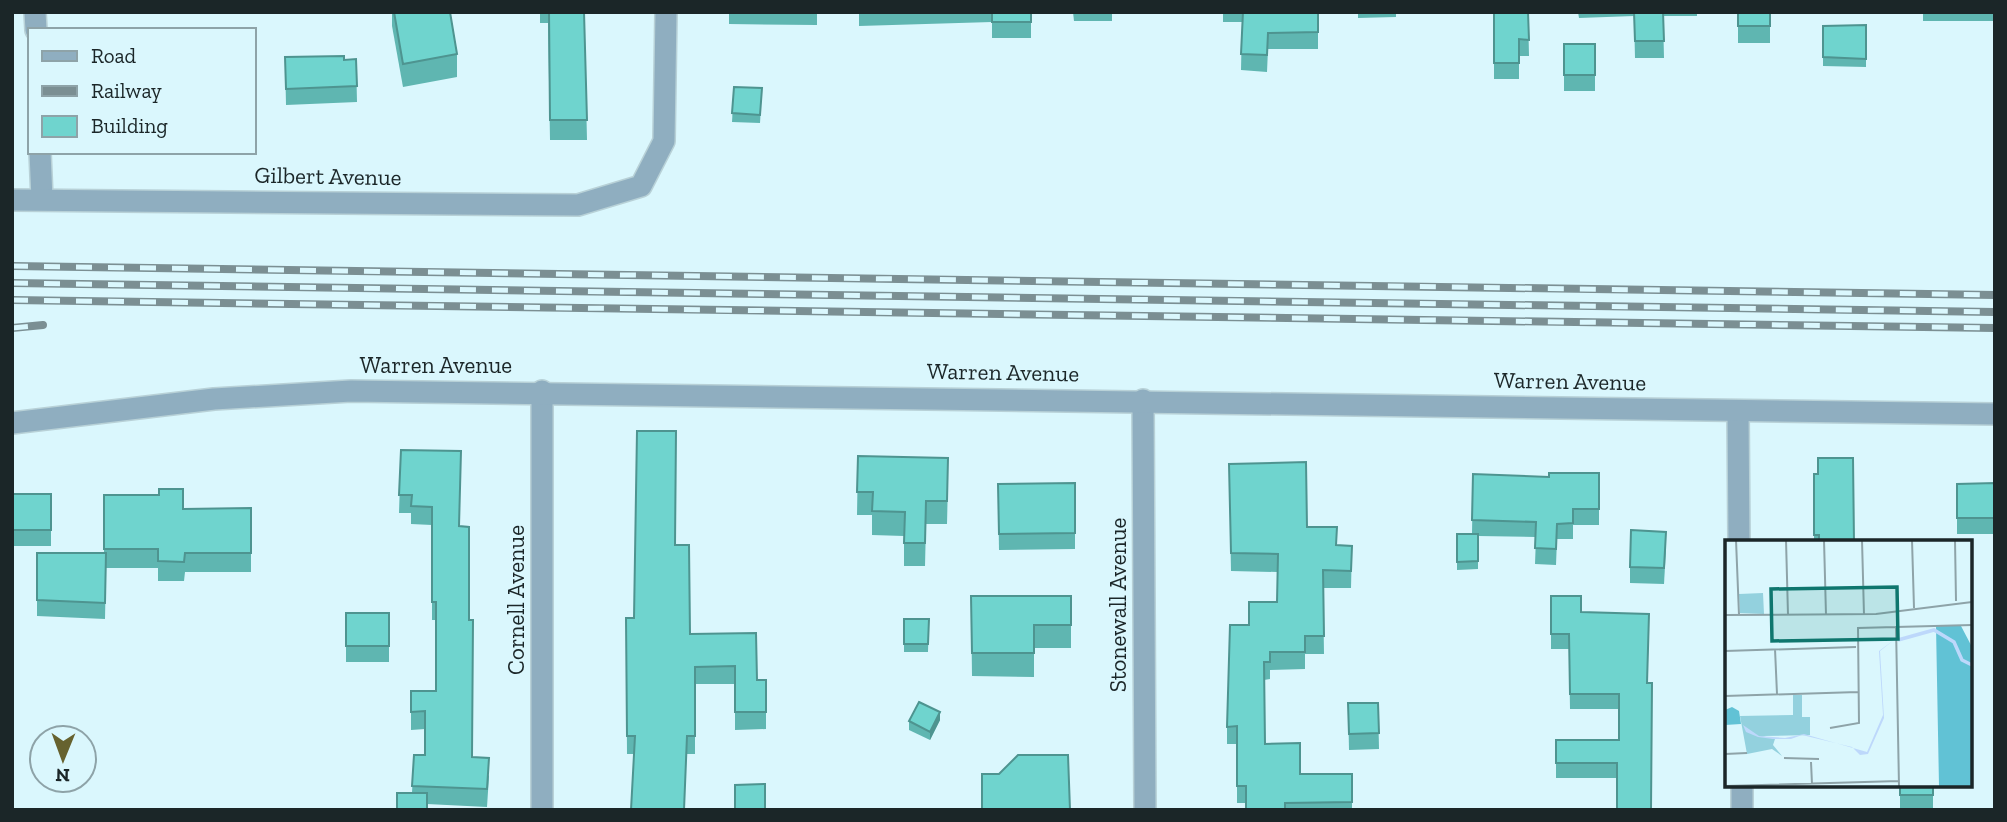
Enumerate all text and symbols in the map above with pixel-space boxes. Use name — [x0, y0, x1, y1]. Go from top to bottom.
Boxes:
legend — [28, 28, 256, 154]
text: Road — [91, 43, 137, 68]
text: Railway — [91, 78, 162, 103]
text: Building — [91, 113, 168, 138]
street label: Gilbert Avenue — [254, 161, 402, 191]
street label: Warren Avenue — [360, 351, 512, 379]
street label: Warren Avenue — [927, 357, 1079, 387]
street label: Warren Avenue — [1494, 366, 1646, 396]
street label: Stonewall Avenue — [1104, 518, 1132, 692]
street label: Cornell Avenue — [502, 525, 530, 675]
inset map — [1725, 540, 1972, 787]
north arrow — [28, 724, 98, 794]
text: N — [55, 764, 70, 787]

